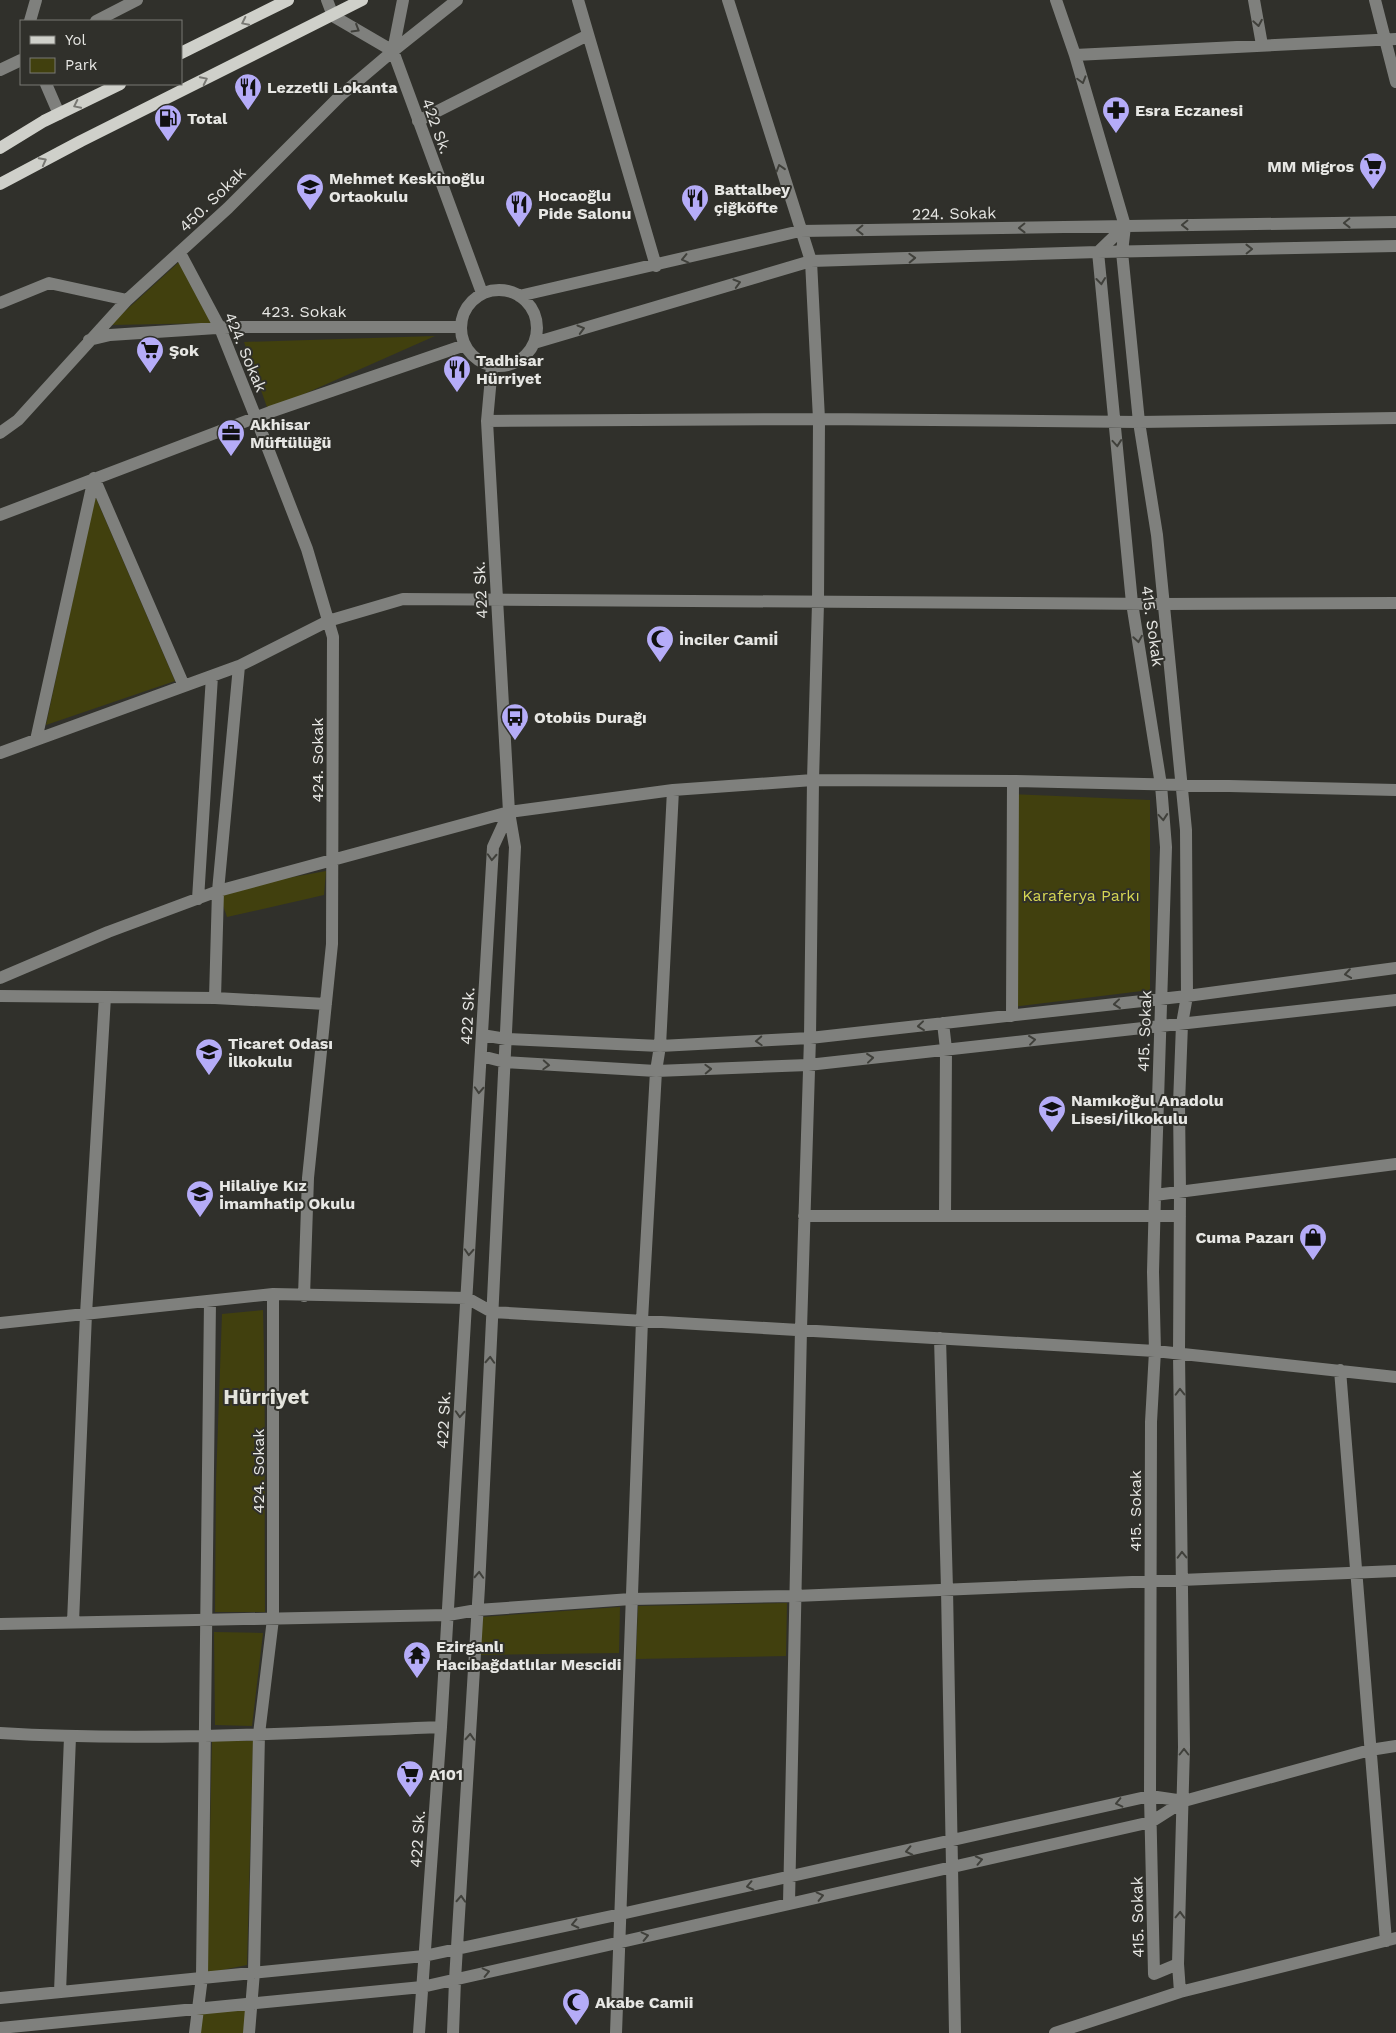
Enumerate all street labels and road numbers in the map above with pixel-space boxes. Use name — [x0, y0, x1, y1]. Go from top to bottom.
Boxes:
street label: 422 Sk. — [418, 96, 455, 156]
street label: 450. Sokak — [175, 163, 250, 236]
street label: 224. Sokak — [912, 203, 996, 224]
street label: 423. Sokak — [261, 302, 347, 321]
street label: 424. Sokak — [220, 309, 271, 395]
street label: 422 Sk. — [470, 561, 491, 619]
street label: 415. Sokak — [1137, 584, 1168, 668]
street label: 424. Sokak — [308, 718, 327, 802]
street label: 422 Sk. — [457, 987, 478, 1045]
street label: 415. Sokak — [1134, 990, 1155, 1072]
street label: 422 Sk. — [433, 1391, 454, 1449]
street label: 424. Sokak — [249, 1429, 268, 1513]
street label: 415. Sokak — [1126, 1470, 1145, 1552]
street label: 422 Sk. — [406, 1810, 429, 1868]
street label: 415. Sokak — [1127, 1876, 1148, 1958]

